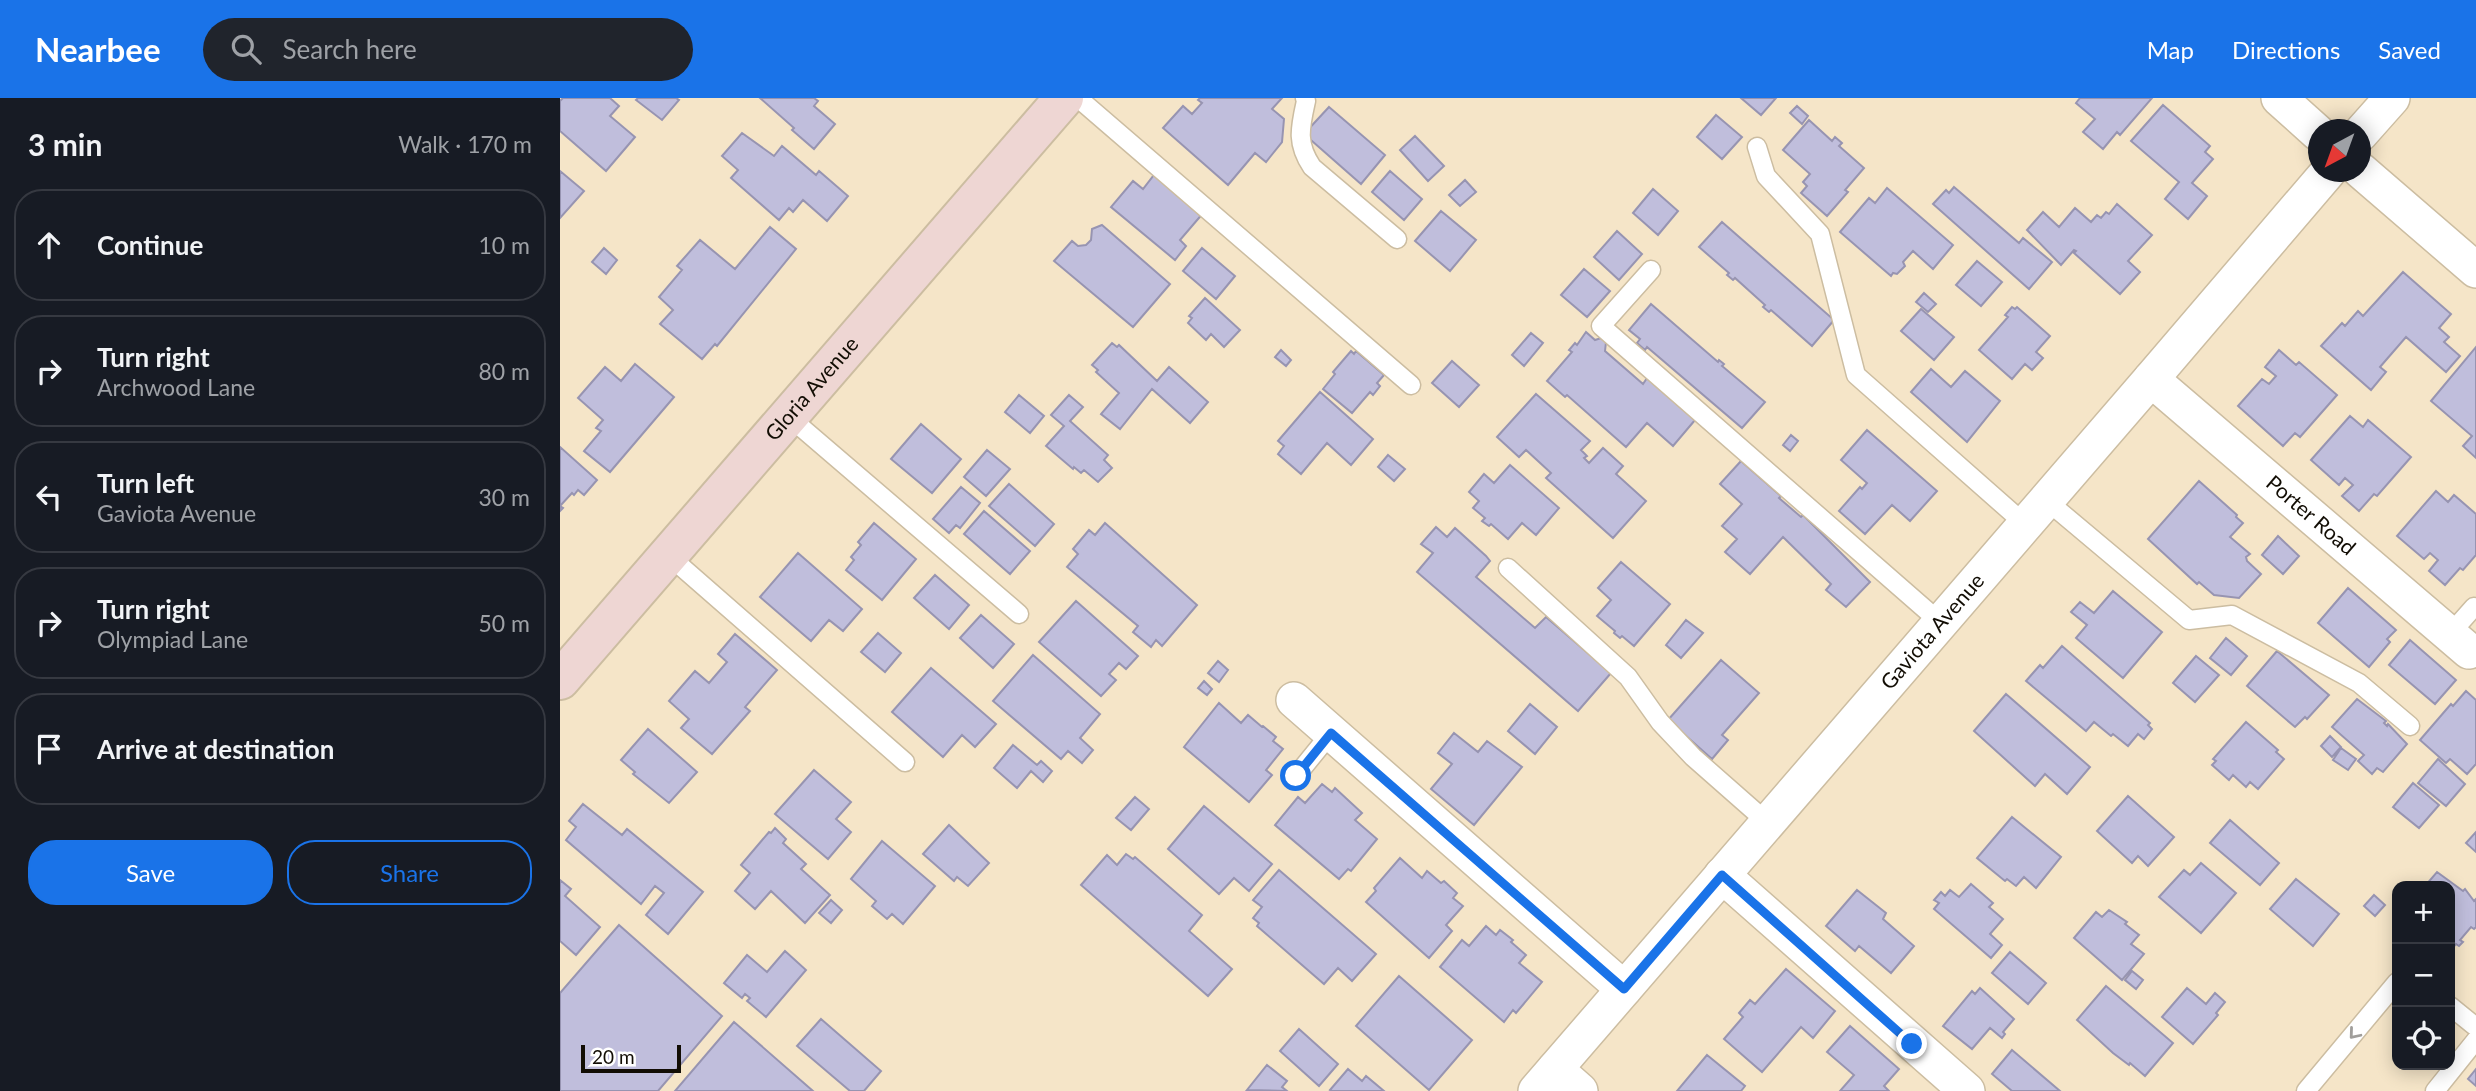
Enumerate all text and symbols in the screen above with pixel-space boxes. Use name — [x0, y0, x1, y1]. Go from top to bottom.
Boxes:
search box — [203, 18, 693, 81]
text: Nearbee — [35, 29, 161, 69]
icon: search — [227, 30, 265, 68]
text: Search here — [283, 33, 417, 65]
text: Map — [2147, 35, 2194, 64]
text: Directions — [2232, 35, 2340, 64]
text: Saved — [2378, 35, 2441, 64]
north arrow — [2308, 119, 2371, 182]
text: 3 min — [28, 126, 102, 162]
text: Walk · 170 m — [398, 130, 532, 158]
icon: ahead — [30, 226, 68, 264]
text: Continue — [97, 229, 203, 261]
text: 10 m — [479, 231, 530, 259]
street label: Gloria Avenue — [759, 331, 863, 445]
text: Turn right — [97, 341, 210, 373]
icon: right — [30, 352, 68, 390]
text: 80 m — [479, 357, 530, 385]
text: Archwood Lane — [97, 373, 255, 401]
text: Turn left — [97, 467, 194, 499]
street label: Porter Road — [2262, 469, 2361, 559]
icon: left — [30, 478, 68, 516]
text: 30 m — [479, 483, 530, 511]
text: Gaviota Avenue — [97, 499, 256, 527]
street label: Gaviota Avenue — [1875, 567, 1989, 694]
text: Turn right — [97, 593, 210, 625]
icon: right — [30, 604, 68, 642]
text: 50 m — [479, 609, 530, 637]
text: Olympiad Lane — [97, 625, 248, 653]
icon: arrive — [30, 730, 68, 768]
text: Arrive at destination — [97, 733, 334, 765]
route start — [1280, 760, 1311, 791]
button: Save — [28, 840, 273, 905]
button: Share — [287, 840, 532, 905]
map controls — [2392, 881, 2455, 1070]
button: + — [2392, 881, 2455, 944]
button: − — [2392, 944, 2455, 1007]
button: locate — [2392, 1007, 2455, 1070]
one-way arrow — [2349, 1026, 2362, 1039]
route end — [1896, 1028, 1927, 1059]
scale bar — [581, 1042, 681, 1074]
text: 20 m — [592, 1045, 635, 1068]

